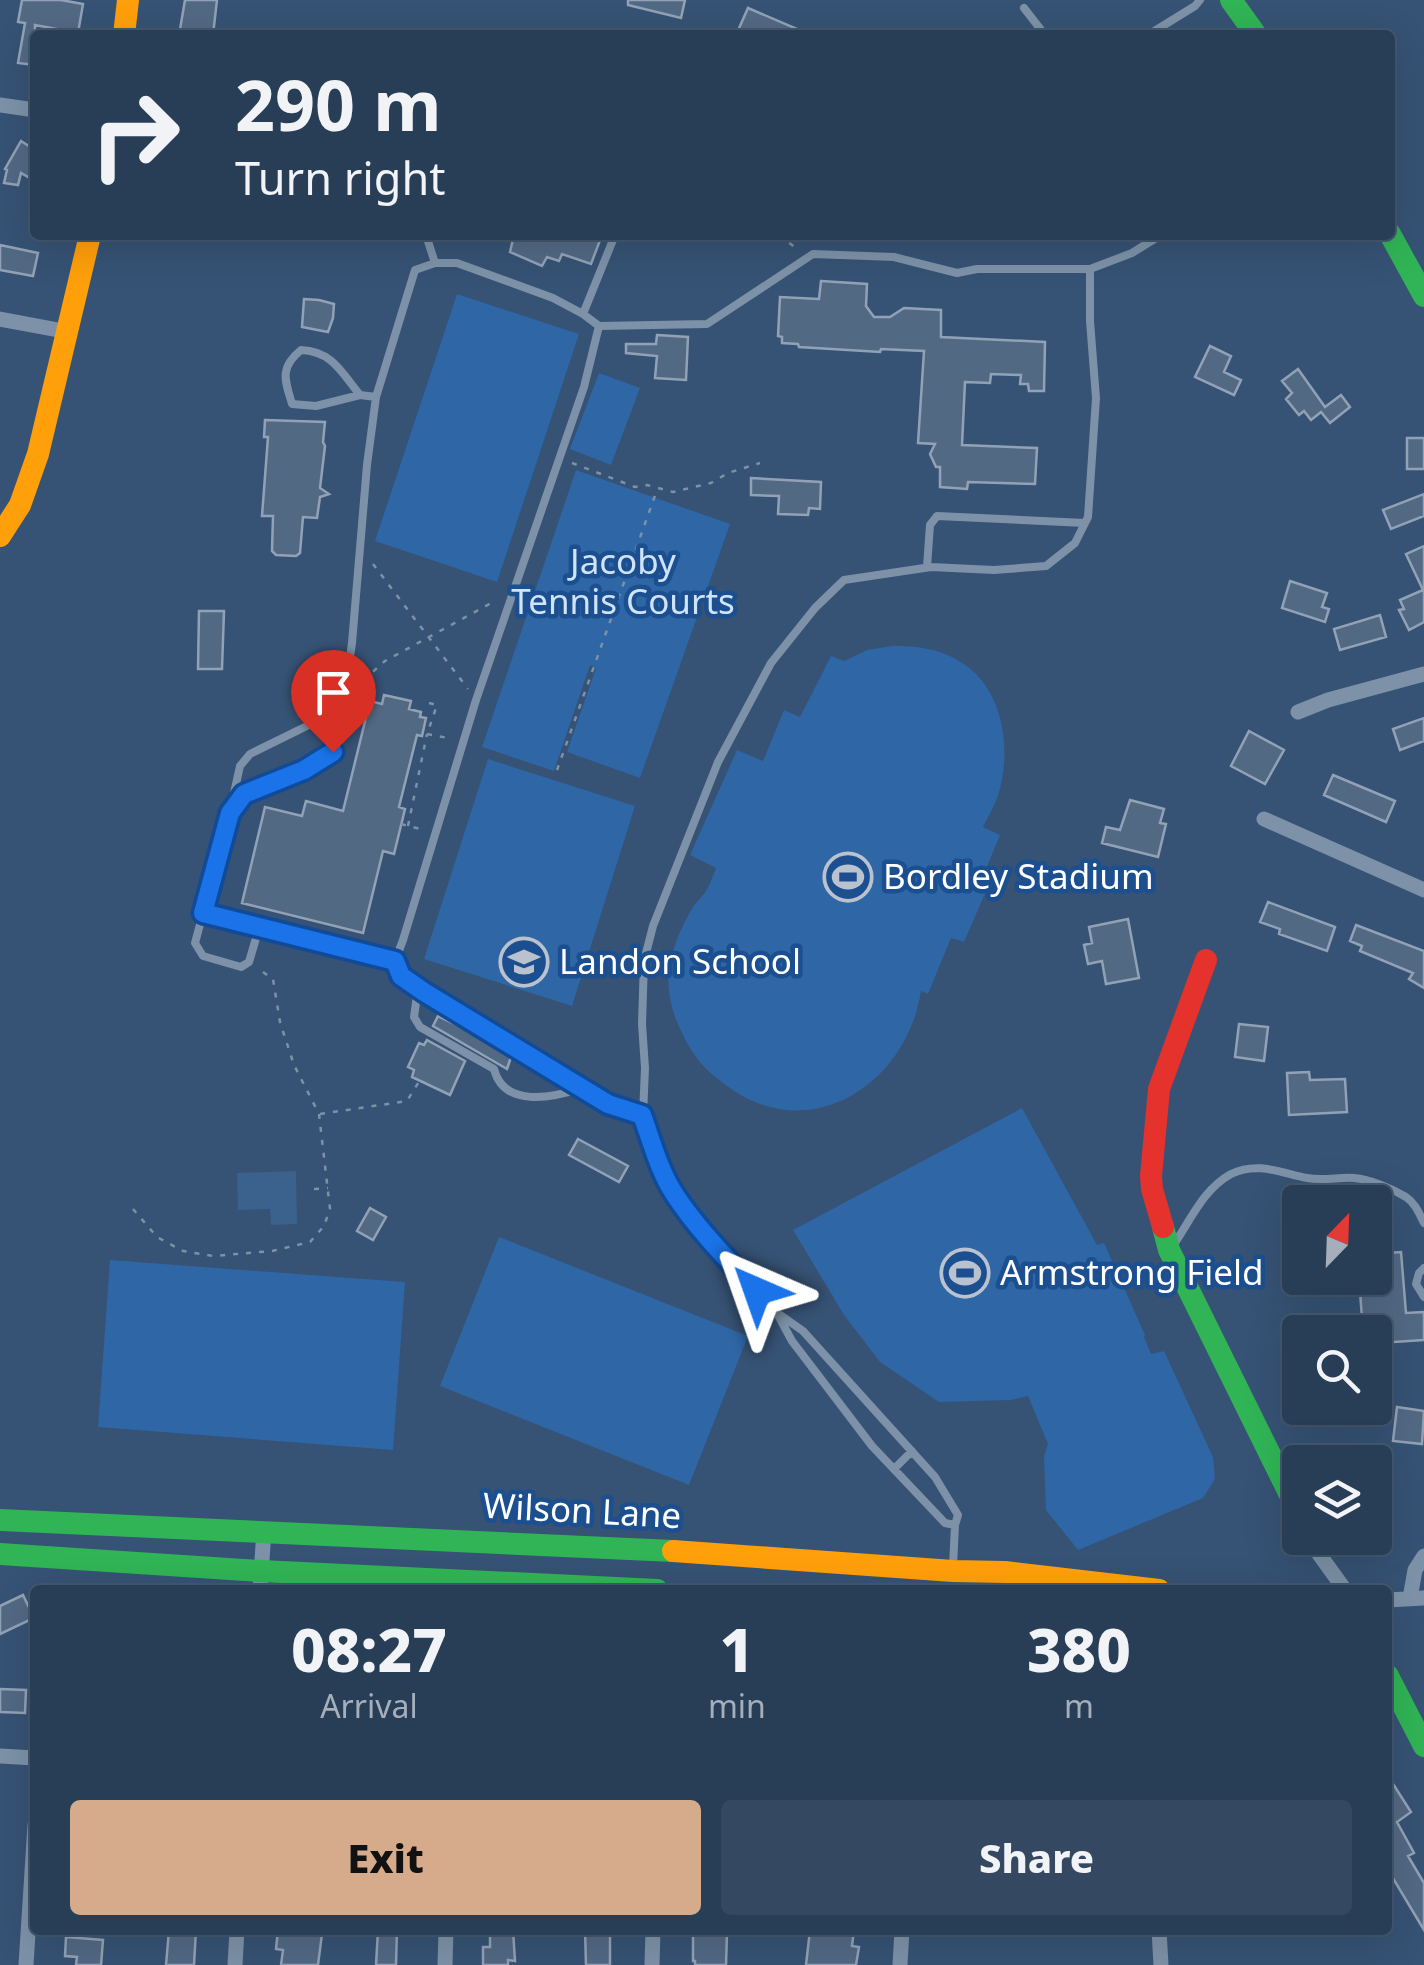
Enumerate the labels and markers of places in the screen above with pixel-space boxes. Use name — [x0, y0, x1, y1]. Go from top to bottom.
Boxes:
pin — [291, 650, 376, 753]
sports icon: Bordley Stadium — [822, 851, 874, 903]
place label: Bordley Stadium — [883, 852, 1154, 899]
school or university icon: Landon School — [498, 936, 550, 988]
place label: Landon School — [559, 937, 801, 984]
sports icon: Armstrong Field — [939, 1247, 991, 1299]
place label: Armstrong Field — [1000, 1248, 1264, 1295]

